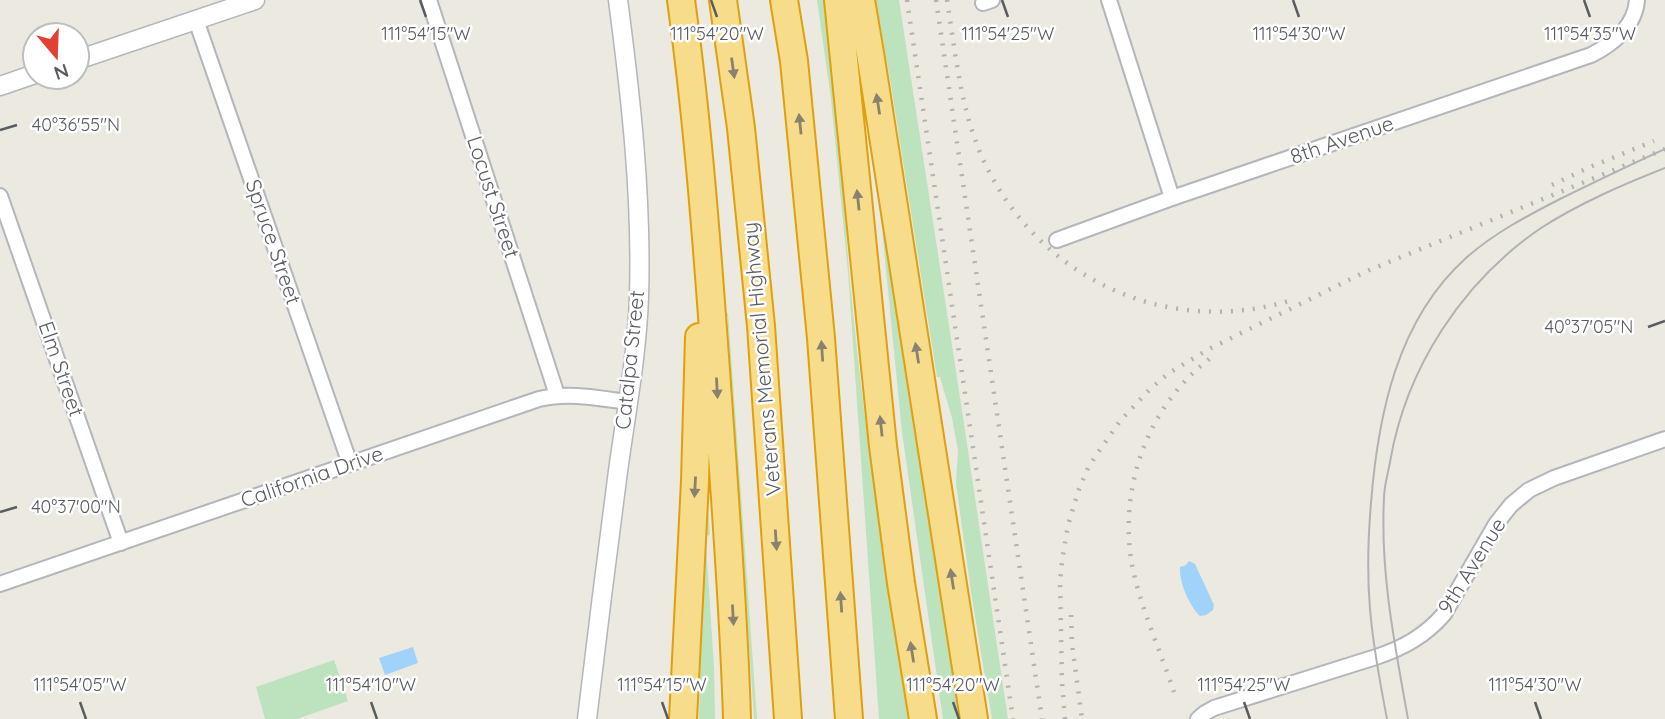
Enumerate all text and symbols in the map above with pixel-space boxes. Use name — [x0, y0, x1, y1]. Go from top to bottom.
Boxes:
north arrow — [21, 21, 91, 91]
text: 111°54'15"W — [381, 22, 471, 45]
text: 111°54'20"W — [670, 22, 764, 45]
text: 111°54'25"W — [962, 22, 1054, 45]
text: 111°54'30"W — [1252, 22, 1346, 45]
text: 111°54'35"W — [1544, 22, 1636, 45]
one-way arrow — [727, 57, 738, 79]
text: N — [51, 58, 72, 86]
one-way arrow — [872, 93, 883, 115]
street label: 8th Avenue — [1286, 109, 1397, 169]
text: 40°36'55"N — [32, 113, 120, 136]
one-way arrow — [794, 113, 805, 135]
street label: Locust Street — [462, 132, 526, 261]
street label: Spruce Street — [240, 176, 307, 308]
one-way arrow — [853, 189, 864, 211]
street label: Veterans Memorial Highway — [736, 221, 786, 497]
street label: Catalpa Street — [609, 289, 649, 431]
text: 40°37'05"N — [1545, 315, 1633, 338]
street label: Elm Street — [34, 318, 90, 420]
one-way arrow — [816, 340, 827, 362]
one-way arrow — [911, 342, 922, 364]
one-way arrow — [712, 377, 723, 399]
one-way arrow — [875, 415, 886, 437]
street label: California Drive — [237, 440, 386, 513]
one-way arrow — [689, 476, 700, 498]
text: 40°37'00"N — [31, 495, 121, 518]
street label: 9th Avenue — [1431, 513, 1511, 618]
one-way arrow — [771, 530, 782, 552]
one-way arrow — [946, 568, 957, 590]
one-way arrow — [835, 591, 846, 613]
one-way arrow — [728, 604, 739, 626]
one-way arrow — [906, 641, 917, 663]
text: 111°54'05"W — [33, 673, 127, 696]
text: 111°54'10"W — [326, 673, 416, 696]
text: 111°54'15"W — [617, 673, 707, 696]
text: 111°54'20"W — [906, 673, 1000, 696]
text: 111°54'25"W — [1198, 673, 1290, 696]
text: 111°54'30"W — [1488, 673, 1582, 696]

